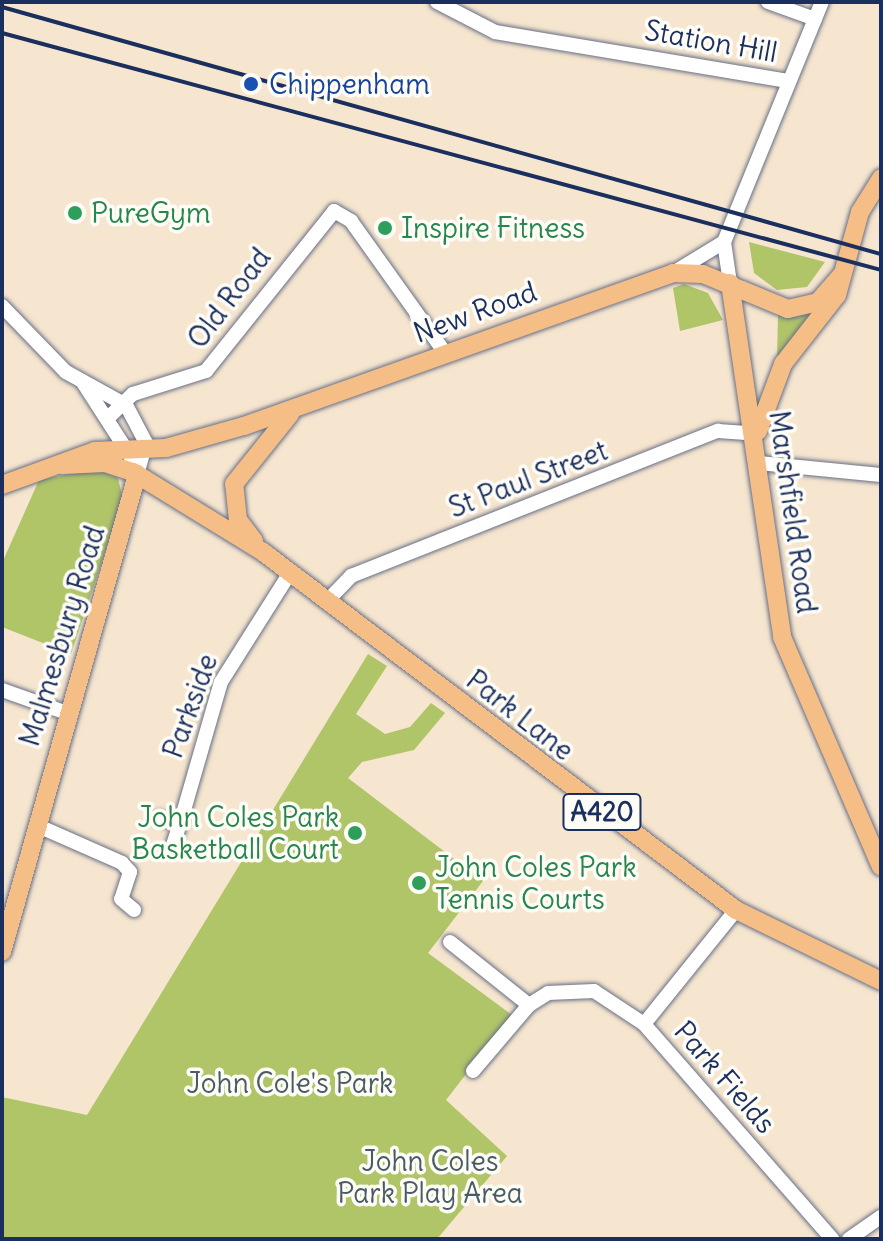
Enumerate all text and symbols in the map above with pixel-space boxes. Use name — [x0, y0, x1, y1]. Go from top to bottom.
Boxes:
street label: Station Hill — [642, 13, 780, 69]
place label: Chippenham — [269, 67, 430, 101]
marker: Chippenham — [240, 73, 262, 95]
place label: PureGym — [91, 196, 211, 230]
marker: PureGym — [66, 204, 84, 222]
place label: Inspire Fitness — [401, 211, 585, 245]
marker: Inspire Fitness — [376, 219, 394, 237]
street label: Old Road — [180, 241, 278, 355]
street label: New Road — [409, 274, 541, 350]
street label: Marshfield Road — [762, 409, 824, 615]
street label: St Paul Street — [444, 433, 612, 525]
street label: Malmesbury Road — [13, 522, 111, 750]
street label: Parkside — [156, 649, 224, 763]
street label: Park Lane — [460, 663, 580, 767]
road number: A420 — [562, 790, 642, 834]
place label: John Coles Park Basketball Court — [132, 800, 339, 866]
marker: John Coles Park Basketball Court — [346, 824, 364, 842]
place label: John Coles Park Tennis Courts — [435, 850, 636, 916]
marker: John Coles Park Tennis Courts — [410, 874, 428, 892]
street label: Park Fields — [667, 1014, 783, 1140]
park label: John Cole's Park — [187, 1066, 393, 1100]
park label: John Coles Park Play Area — [337, 1144, 523, 1210]

